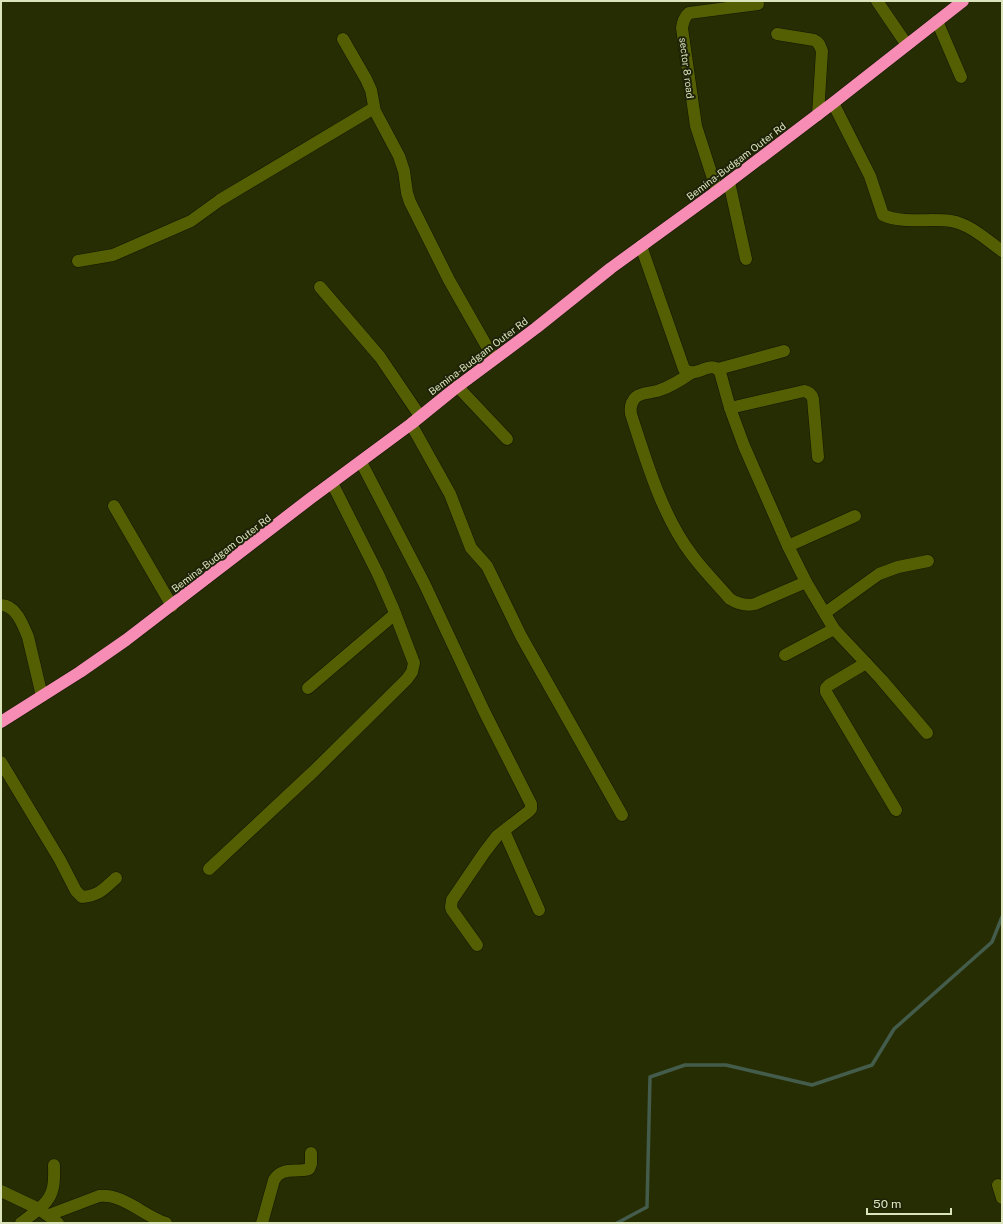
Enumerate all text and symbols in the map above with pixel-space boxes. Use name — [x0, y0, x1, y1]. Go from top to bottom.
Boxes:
street label: sector 8 road — [677, 37, 697, 99]
street label: Bemina-Budgam Outer Rd — [684, 120, 788, 202]
street label: Bemina-Budgam Outer Rd — [426, 315, 530, 397]
street label: Bemina-Budgam Outer Rd — [169, 512, 273, 594]
scale bar — [867, 1190, 951, 1216]
text: 50 m — [873, 1197, 901, 1211]

